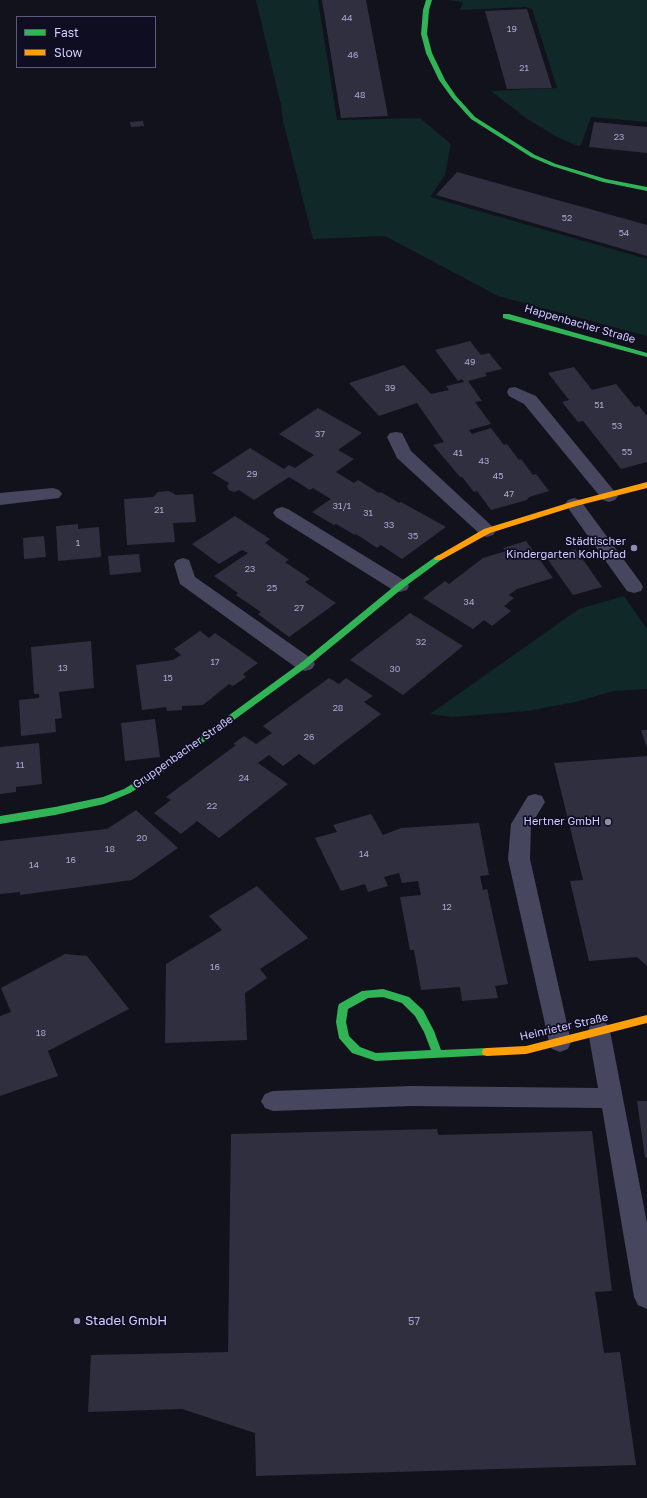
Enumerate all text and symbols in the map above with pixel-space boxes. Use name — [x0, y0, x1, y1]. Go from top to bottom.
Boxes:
house number: 44 — [342, 13, 352, 23]
legend — [16, 16, 156, 68]
house number: 19 — [507, 24, 517, 34]
text: Fast — [54, 25, 79, 40]
text: Slow — [54, 45, 82, 60]
house number: 46 — [348, 50, 358, 60]
house number: 21 — [519, 63, 529, 73]
house number: 48 — [355, 90, 365, 100]
house number: 23 — [614, 132, 624, 142]
house number: 52 — [562, 213, 572, 223]
house number: 54 — [619, 228, 629, 238]
street label: Happenbacher Straße — [523, 302, 637, 346]
house number: 49 — [465, 357, 475, 367]
house number: 39 — [385, 383, 395, 393]
house number: 51 — [594, 400, 604, 410]
house number: 53 — [612, 421, 622, 431]
house number: 37 — [315, 429, 325, 439]
house number: 55 — [622, 447, 632, 457]
house number: 41 — [453, 448, 463, 458]
house number: 43 — [479, 456, 489, 466]
house number: 29 — [247, 469, 257, 479]
house number: 45 — [493, 471, 503, 481]
house number: 47 — [504, 489, 514, 499]
house number: 31/1 — [333, 501, 351, 511]
house number: 21 — [154, 505, 164, 515]
house number: 31 — [363, 508, 373, 518]
house number: 33 — [384, 520, 394, 530]
house number: 35 — [408, 531, 418, 541]
place label: Städtischer Kindergarten Kohlpfad — [506, 535, 626, 561]
house number: 1 — [76, 538, 80, 548]
marker: Städtischer Kindergarten Kohlpfad — [629, 543, 639, 553]
house number: 23 — [245, 564, 255, 574]
house number: 25 — [267, 583, 277, 593]
house number: 34 — [464, 597, 474, 607]
house number: 27 — [294, 603, 304, 613]
house number: 32 — [416, 637, 426, 647]
house number: 17 — [210, 657, 220, 667]
house number: 13 — [58, 663, 68, 673]
house number: 30 — [390, 664, 400, 674]
house number: 15 — [163, 673, 173, 683]
house number: 28 — [333, 703, 343, 713]
street label: Gruppenbacher Straße — [131, 712, 235, 792]
house number: 26 — [304, 732, 314, 742]
house number: 11 — [16, 760, 24, 770]
house number: 24 — [239, 773, 249, 783]
house number: 22 — [207, 801, 217, 811]
place label: Hertner GmbH — [524, 815, 600, 829]
marker: Hertner GmbH — [603, 817, 613, 827]
house number: 20 — [137, 833, 147, 843]
house number: 18 — [105, 844, 115, 854]
house number: 14 — [359, 849, 369, 859]
house number: 16 — [66, 855, 76, 865]
house number: 14 — [29, 860, 39, 870]
house number: 12 — [442, 902, 452, 912]
house number: 16 — [210, 962, 220, 972]
street label: Heinrieter Straße — [519, 1010, 609, 1044]
house number: 18 — [36, 1028, 46, 1038]
place label: Stadel GmbH — [85, 1313, 167, 1329]
house number: 57 — [408, 1315, 420, 1329]
marker: Stadel GmbH — [72, 1316, 82, 1326]

